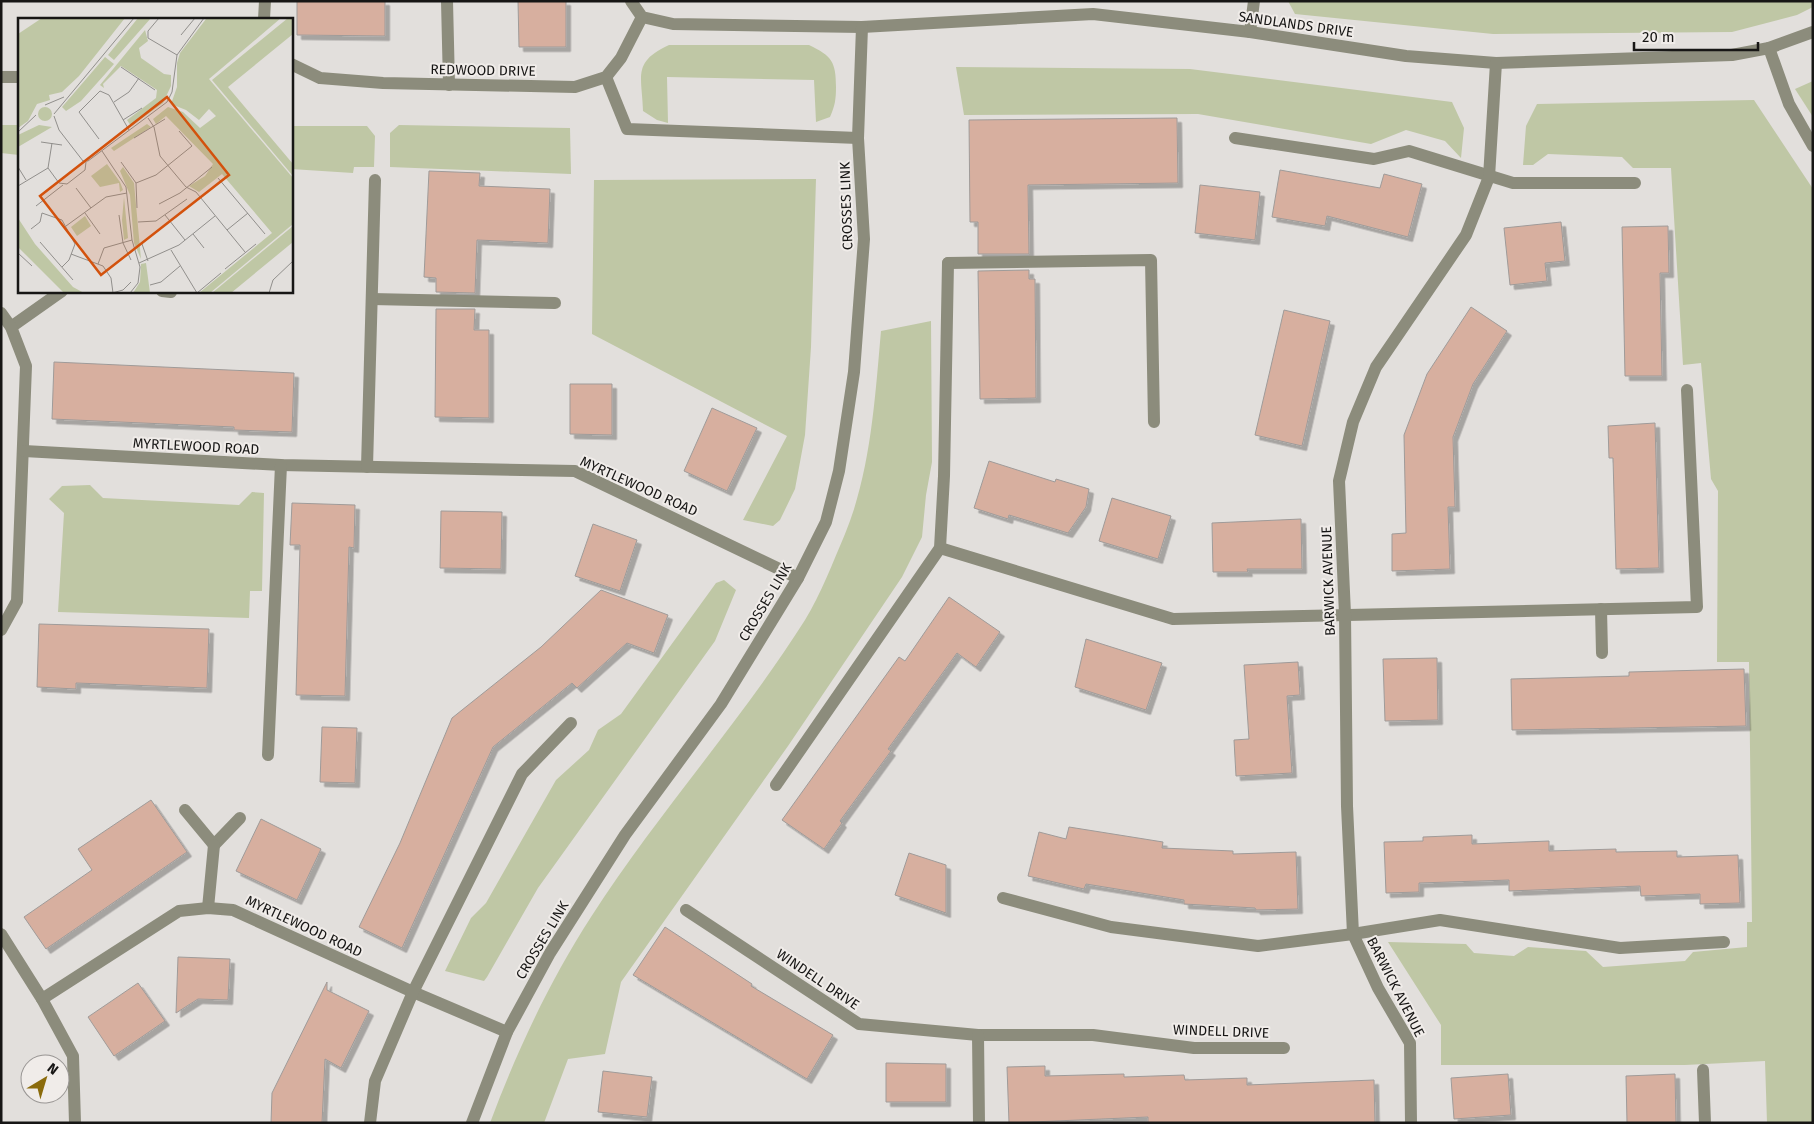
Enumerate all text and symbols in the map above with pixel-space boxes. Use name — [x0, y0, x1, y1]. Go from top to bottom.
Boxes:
street label: SANDLANDS DRIVE — [1237, 8, 1355, 41]
inset map — [18, 18, 292, 292]
scale bar — [1634, 20, 1758, 52]
text: 20 m — [1642, 28, 1675, 46]
street label: REDWOOD DRIVE — [430, 61, 536, 80]
street label: CROSSES LINK — [836, 161, 857, 251]
street label: MYRTLEWOOD ROAD — [132, 435, 260, 458]
street label: MYRTLEWOOD ROAD — [577, 453, 700, 520]
street label: BARWICK AVENUE — [1318, 526, 1339, 636]
street label: CROSSES LINK — [735, 559, 796, 645]
street label: MYRTLEWOOD ROAD — [243, 892, 365, 961]
street label: CROSSES LINK — [512, 897, 573, 983]
street label: BARWICK AVENUE — [1363, 934, 1428, 1040]
street label: WINDELL DRIVE — [773, 945, 862, 1013]
street label: WINDELL DRIVE — [1173, 1021, 1269, 1042]
north arrow — [20, 1054, 70, 1104]
text: N — [44, 1060, 62, 1079]

